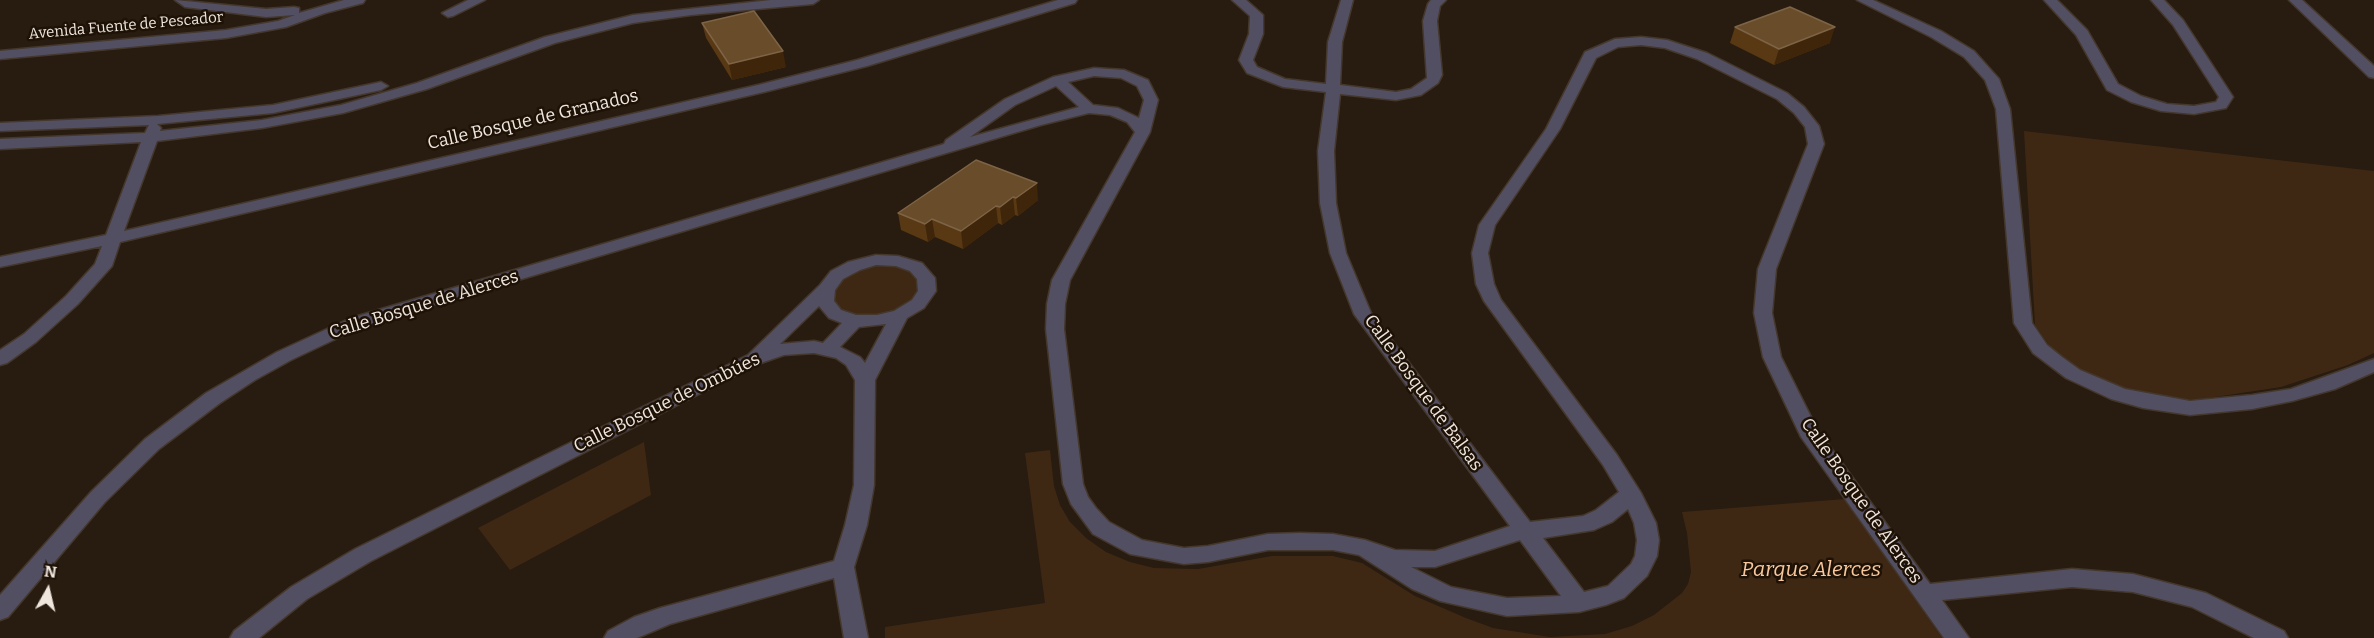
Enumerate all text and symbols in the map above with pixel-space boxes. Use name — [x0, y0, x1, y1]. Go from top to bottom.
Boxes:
street label: Avenida Fuente de Pescador — [28, 9, 224, 43]
street label: Calle Bosque de Granados — [425, 85, 641, 155]
street label: Calle Bosque de Alerces — [327, 266, 521, 344]
street label: Calle Bosque de Balsas — [1359, 311, 1487, 475]
street label: Calle Bosque de Ombúes — [570, 348, 764, 458]
street label: Calle Bosque de Alerces — [1796, 414, 1926, 588]
park label: Parque Alerces — [1741, 557, 1881, 583]
north arrow — [18, 560, 78, 620]
text: N — [43, 561, 58, 582]

